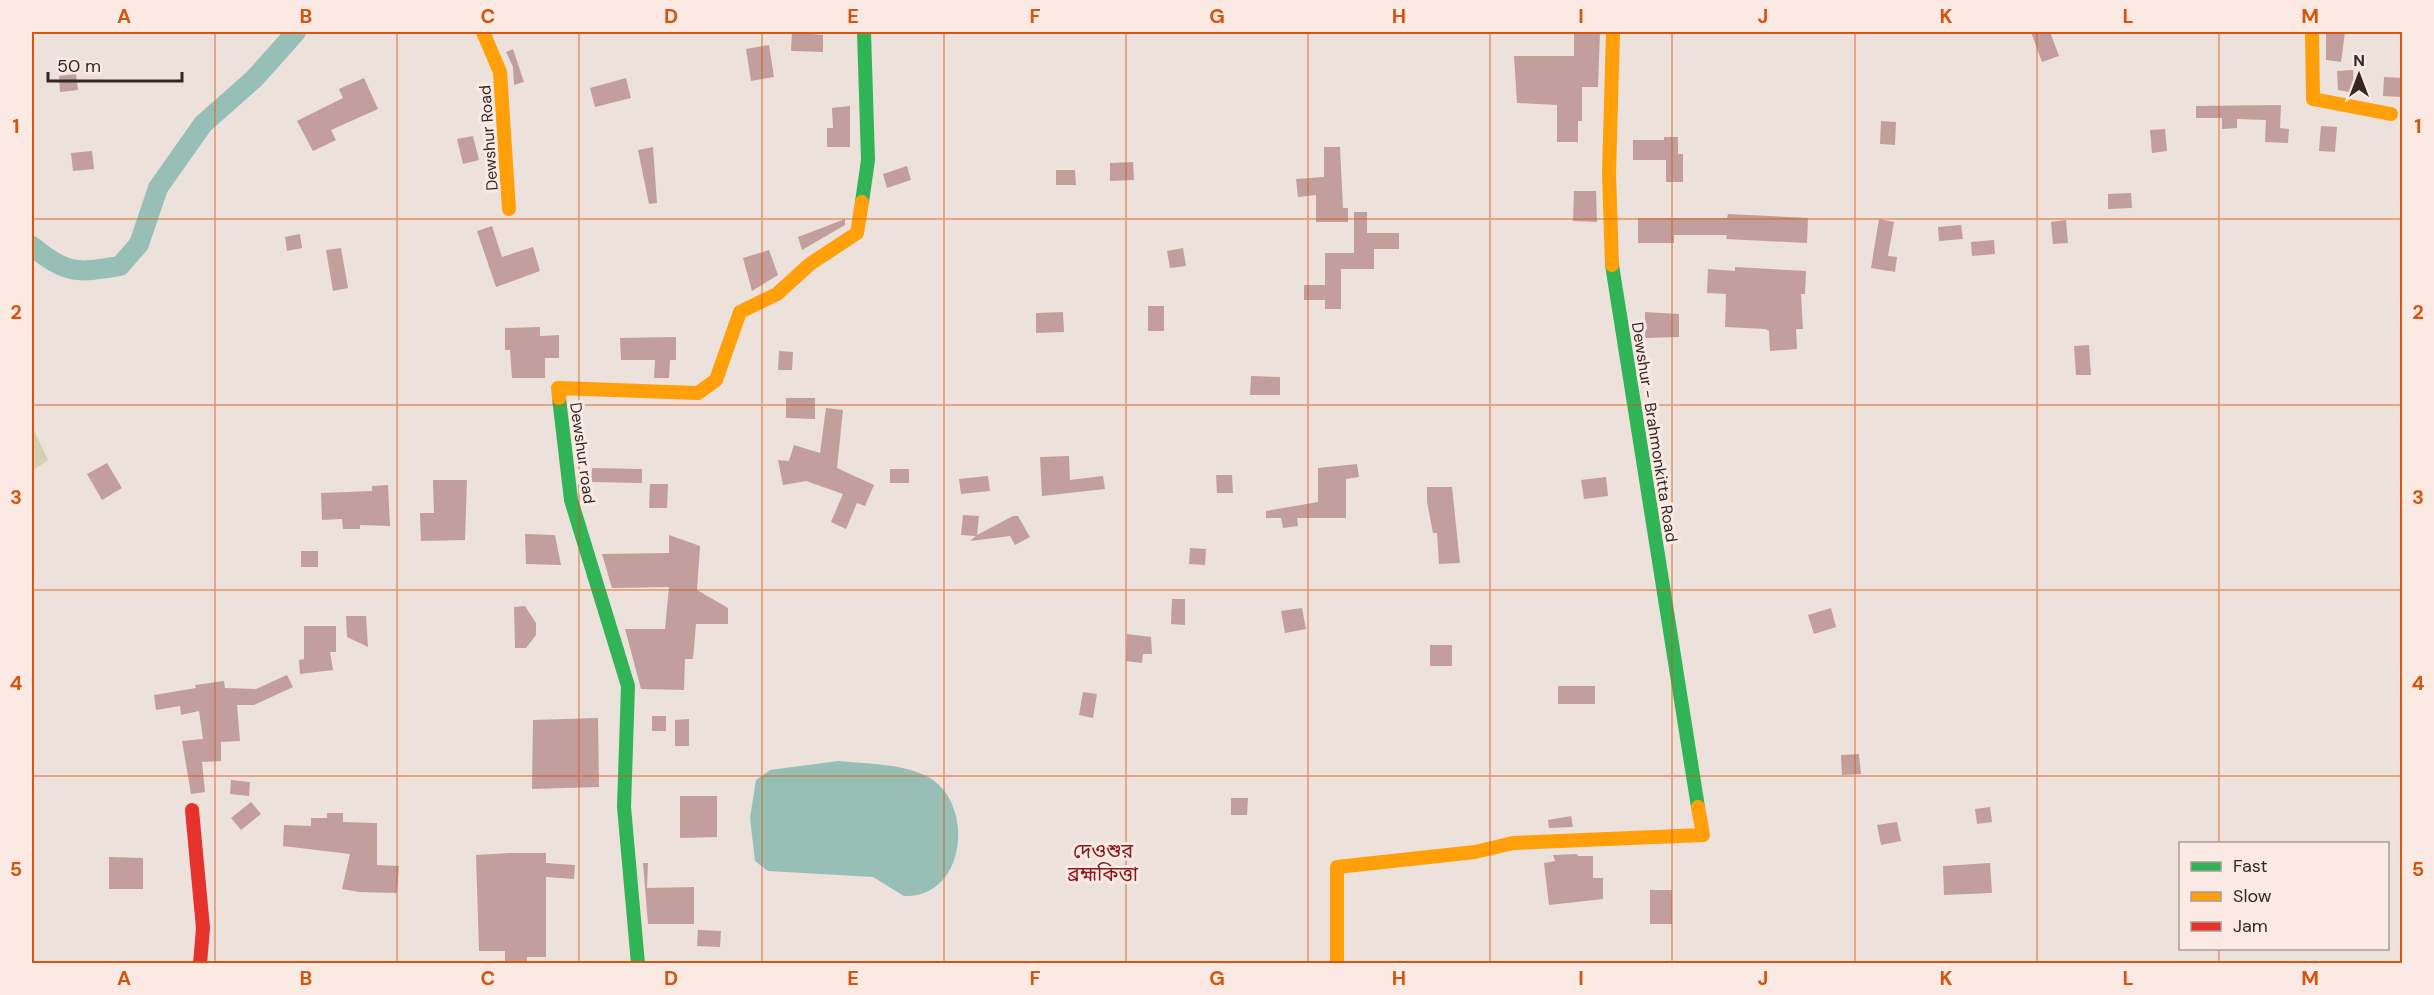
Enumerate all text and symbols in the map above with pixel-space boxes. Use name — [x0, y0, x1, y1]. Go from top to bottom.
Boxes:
text: A — [117, 3, 131, 29]
text: B — [300, 3, 312, 29]
text: C — [481, 3, 495, 29]
text: D — [664, 3, 678, 29]
text: E — [847, 3, 859, 29]
text: F — [1029, 3, 1041, 29]
text: G — [1209, 3, 1225, 29]
text: H — [1392, 3, 1406, 29]
text: I — [1578, 3, 1584, 29]
text: J — [1758, 3, 1768, 29]
text: K — [1939, 3, 1953, 29]
text: L — [2122, 3, 2134, 29]
text: M — [2301, 3, 2319, 29]
scale bar — [48, 45, 182, 83]
north arrow — [2329, 45, 2389, 105]
text: N — [2353, 50, 2365, 71]
text: 50 m — [57, 54, 101, 78]
street label: Dewshur Road — [474, 84, 503, 191]
text: 1 — [12, 113, 20, 139]
text: 1 — [2414, 113, 2422, 139]
text: 2 — [10, 299, 22, 325]
text: 2 — [2412, 299, 2424, 325]
street label: Dewshur - Brahmonkitta Road — [1627, 321, 1682, 544]
street label: Dewshur road — [565, 401, 600, 505]
text: 3 — [10, 484, 22, 510]
text: 3 — [2412, 484, 2424, 510]
text: 4 — [10, 670, 23, 696]
text: 4 — [2412, 670, 2425, 696]
district label: দেওশুর ব্রহ্মকিত্তা — [1067, 838, 1139, 887]
legend — [2179, 842, 2389, 950]
text: Fast — [2233, 854, 2268, 878]
text: 5 — [10, 856, 22, 882]
text: 5 — [2412, 856, 2424, 882]
text: Slow — [2233, 884, 2272, 908]
text: Jam — [2233, 914, 2268, 938]
text: A — [117, 965, 131, 991]
text: B — [300, 965, 312, 991]
text: C — [481, 965, 495, 991]
text: D — [664, 965, 678, 991]
text: E — [847, 965, 859, 991]
text: F — [1029, 965, 1041, 991]
text: G — [1209, 965, 1225, 991]
text: H — [1392, 965, 1406, 991]
text: I — [1578, 965, 1584, 991]
text: J — [1758, 965, 1768, 991]
text: K — [1939, 965, 1953, 991]
text: L — [2122, 965, 2134, 991]
text: M — [2301, 965, 2319, 991]

